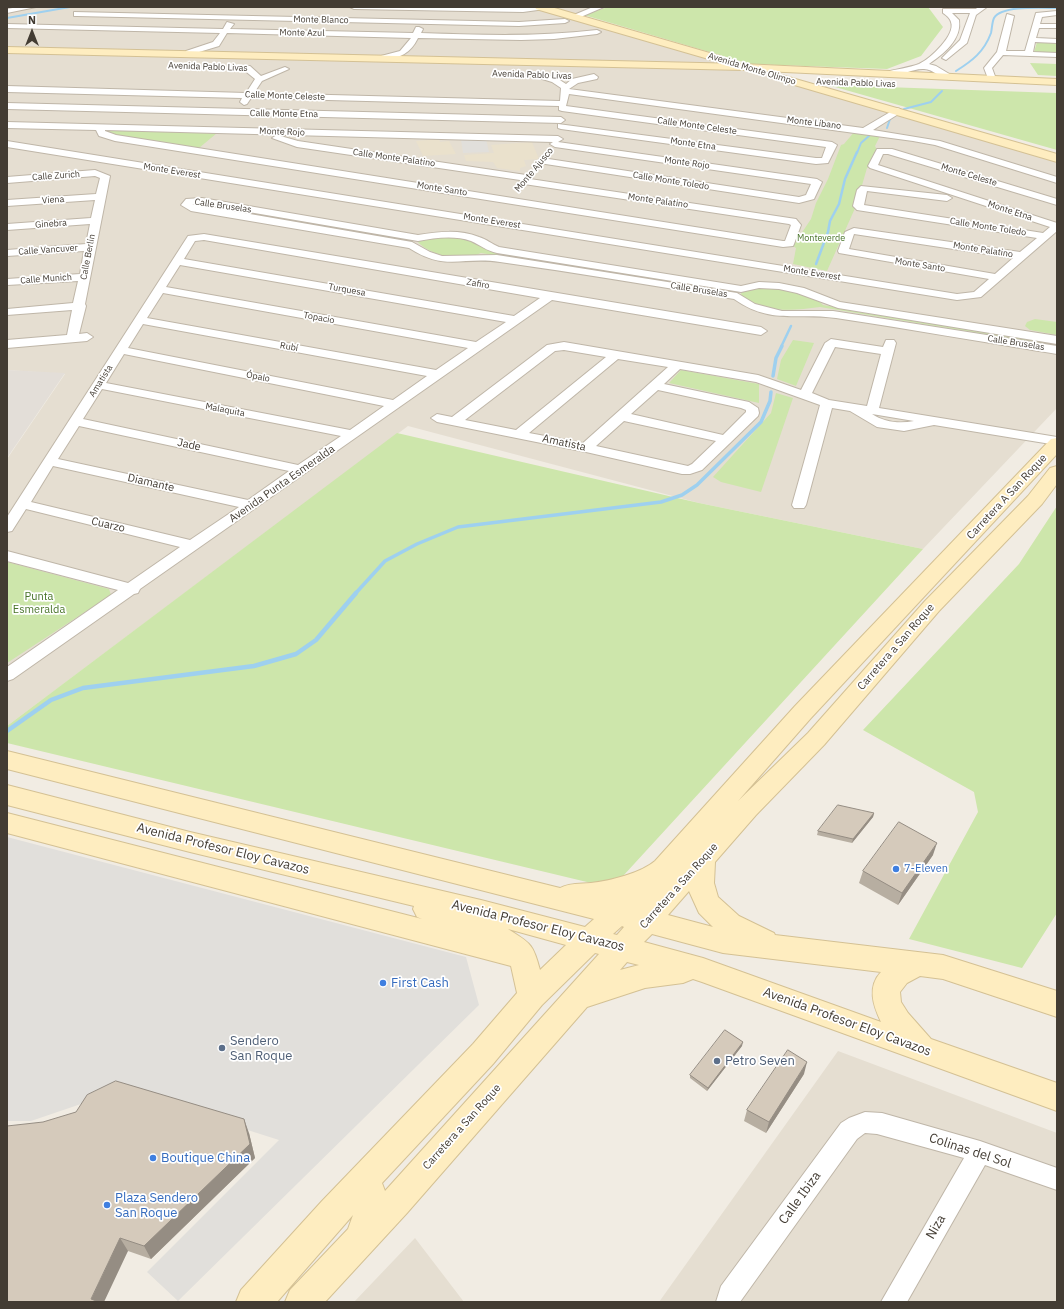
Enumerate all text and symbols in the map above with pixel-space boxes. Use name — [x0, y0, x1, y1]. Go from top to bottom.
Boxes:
north arrow — [12, 12, 52, 52]
text: N — [28, 13, 36, 27]
street label: Monte Blanco — [293, 14, 349, 26]
street label: Monte Azul — [279, 27, 325, 39]
street label: Avenida Monte Olimpo — [707, 50, 797, 88]
street label: Avenida Pablo Livas — [168, 60, 248, 74]
street label: Avenida Pablo Livas — [492, 68, 572, 82]
street label: Avenida Pablo Livas — [816, 76, 896, 90]
street label: Calle Monte Celeste — [245, 89, 325, 103]
street label: Calle Monte Etna — [250, 108, 318, 120]
street label: Monte Líbano — [786, 114, 842, 132]
street label: Calle Monte Celeste — [657, 115, 737, 137]
street label: Monte Rojo — [259, 126, 305, 138]
street label: Monte Etna — [669, 135, 717, 153]
street label: Monte Ajusco — [512, 146, 556, 194]
street label: Calle Monte Palatino — [352, 147, 436, 169]
street label: Monte Rojo — [664, 154, 710, 172]
street label: Monte Everest — [143, 161, 201, 181]
street label: Monte Celeste — [940, 161, 998, 189]
street label: Calle Zurich — [32, 169, 80, 183]
street label: Calle Monte Toledo — [632, 170, 710, 192]
street label: Monte Santo — [416, 180, 468, 198]
street label: Monte Palatino — [627, 191, 689, 211]
street label: Viena — [41, 194, 65, 206]
street label: Calle Bruselas — [194, 197, 252, 215]
street label: Monte Etna — [986, 199, 1034, 223]
street label: Monte Everest — [463, 211, 521, 231]
street label: Calle Monte Toledo — [949, 216, 1027, 238]
street label: Ginebra — [35, 218, 67, 230]
street label: Calle Berlín — [78, 233, 98, 281]
park label: Monteverde — [797, 233, 845, 243]
street label: Monte Palatino — [952, 240, 1014, 260]
street label: Calle Vancuver — [18, 243, 78, 257]
street label: Monte Santo — [894, 256, 946, 274]
street label: Monte Everest — [783, 263, 841, 283]
street label: Calle Munich — [20, 272, 72, 286]
street label: Zafiro — [466, 277, 490, 291]
street label: Calle Bruselas — [670, 280, 728, 300]
street label: Turquesa — [328, 281, 366, 299]
street label: Topacio — [303, 310, 335, 326]
street label: Calle Bruselas — [987, 333, 1045, 353]
street label: Rubí — [279, 340, 299, 354]
street label: Amatista — [87, 363, 115, 399]
street label: Ópalo — [245, 369, 271, 385]
street label: Malaquita — [204, 401, 246, 419]
street label: Amatista — [541, 432, 587, 454]
street label: Jade — [176, 436, 202, 454]
street label: Avenida Punta Esmeralda — [227, 442, 337, 526]
street label: Carretera A San Roque — [964, 452, 1050, 542]
street label: Diamante — [126, 471, 176, 495]
street label: Cuarzo — [90, 515, 126, 535]
park label: Punta Esmeralda — [13, 590, 65, 616]
street label: Carretera a San Roque — [855, 601, 937, 693]
street label: Avenida Profesor Eloy Cavazos — [135, 820, 311, 878]
street label: Carretera a San Roque — [637, 841, 721, 931]
place label: 7-Eleven — [904, 862, 948, 876]
marker: 7-Eleven — [891, 864, 901, 874]
street label: Avenida Profesor Eloy Cavazos — [450, 897, 626, 955]
place label: First Cash — [391, 975, 449, 991]
marker: First Cash — [378, 978, 388, 988]
street label: Avenida Profesor Eloy Cavazos — [761, 984, 933, 1060]
place label: Sendero San Roque — [230, 1033, 292, 1064]
marker: Sendero San Roque — [217, 1043, 227, 1053]
place label: Petro Seven — [725, 1053, 795, 1069]
marker: Petro Seven — [712, 1056, 722, 1066]
street label: Carretera a San Roque — [420, 1082, 504, 1172]
street label: Colinas del Sol — [927, 1130, 1013, 1172]
place label: Boutique China — [161, 1150, 250, 1166]
marker: Boutique China — [148, 1153, 158, 1163]
street label: Calle Ibiza — [776, 1169, 824, 1227]
place label: Plaza Sendero San Roque — [115, 1190, 198, 1221]
marker: Plaza Sendero San Roque — [102, 1200, 112, 1210]
street label: Niza — [923, 1212, 949, 1242]

